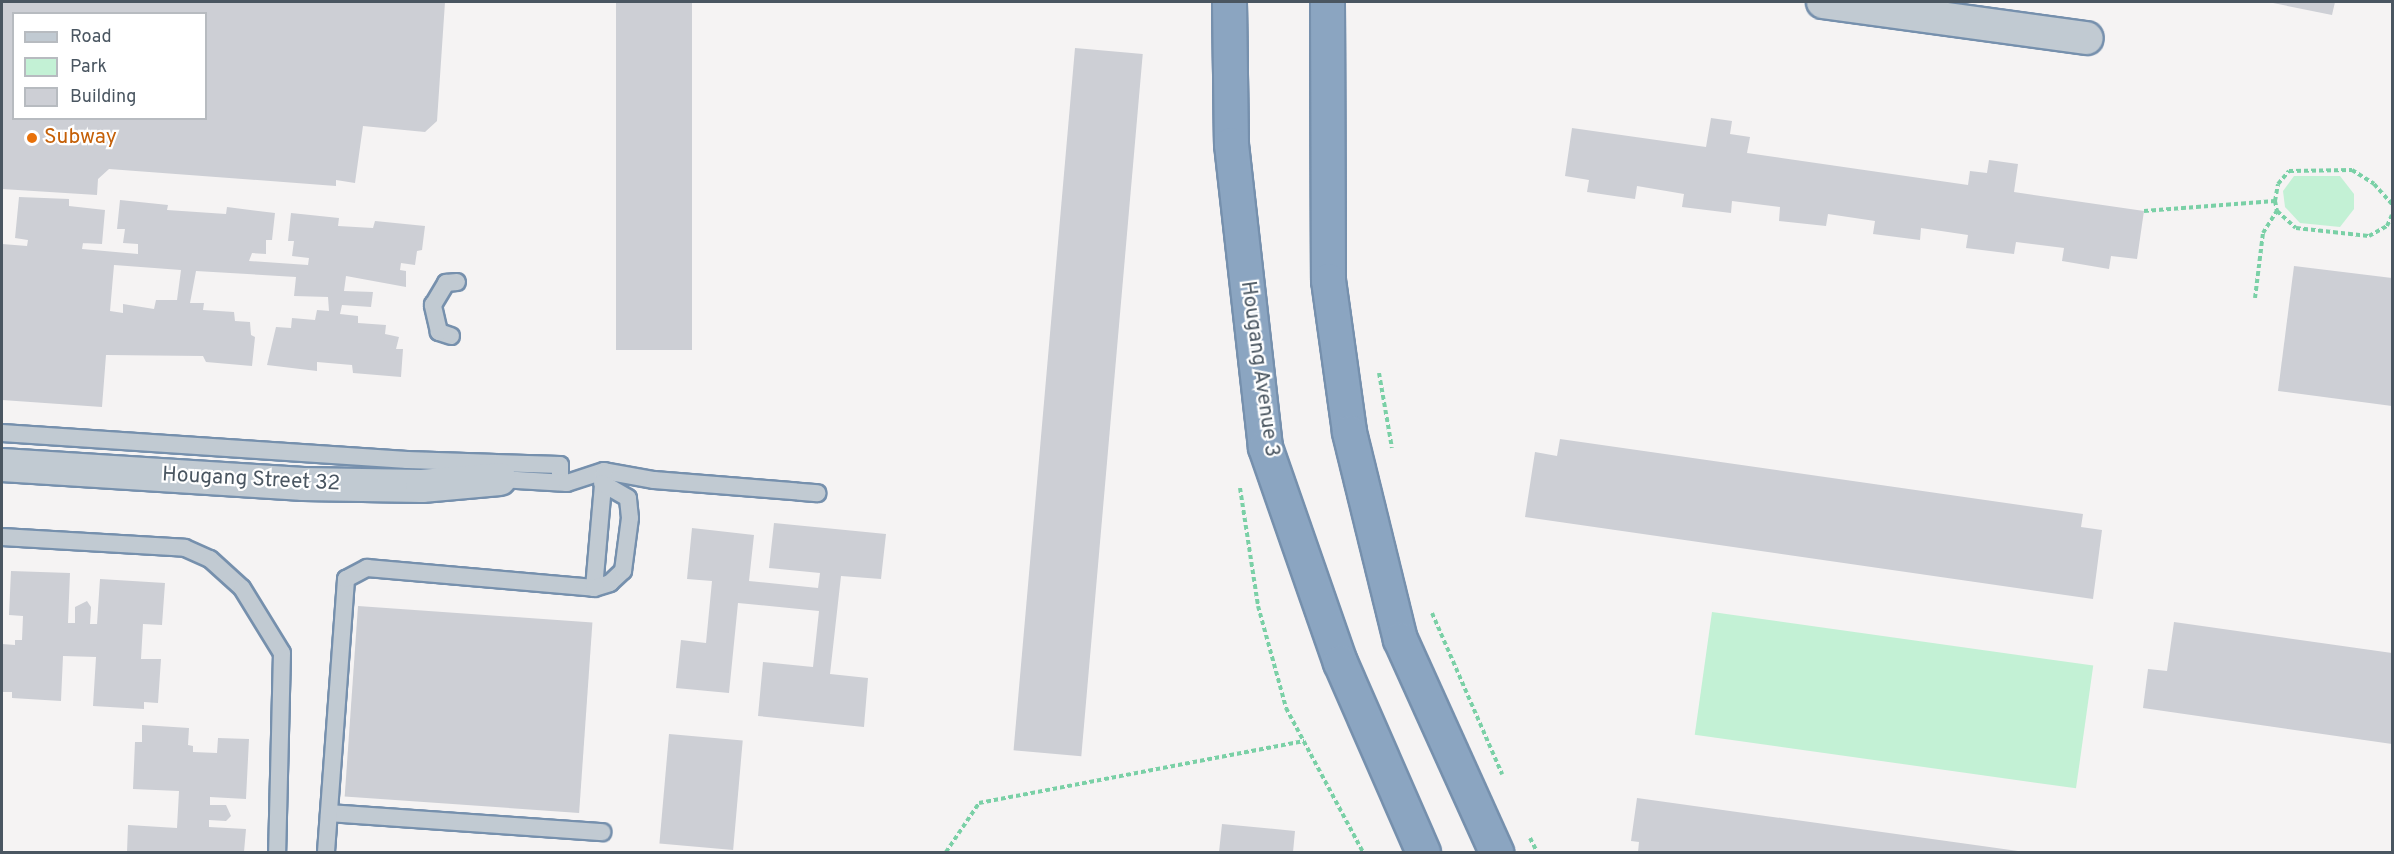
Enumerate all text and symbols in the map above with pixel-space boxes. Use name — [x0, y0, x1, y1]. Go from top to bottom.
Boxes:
legend — [12, 12, 207, 120]
text: Road — [70, 26, 112, 49]
text: Park — [70, 56, 107, 79]
text: Building — [70, 86, 136, 109]
place label: Subway — [44, 125, 117, 151]
marker: Subway — [25, 131, 39, 145]
street label: Hougang Avenue 3 — [1234, 279, 1284, 459]
street label: Hougang Street 32 — [161, 463, 341, 497]

